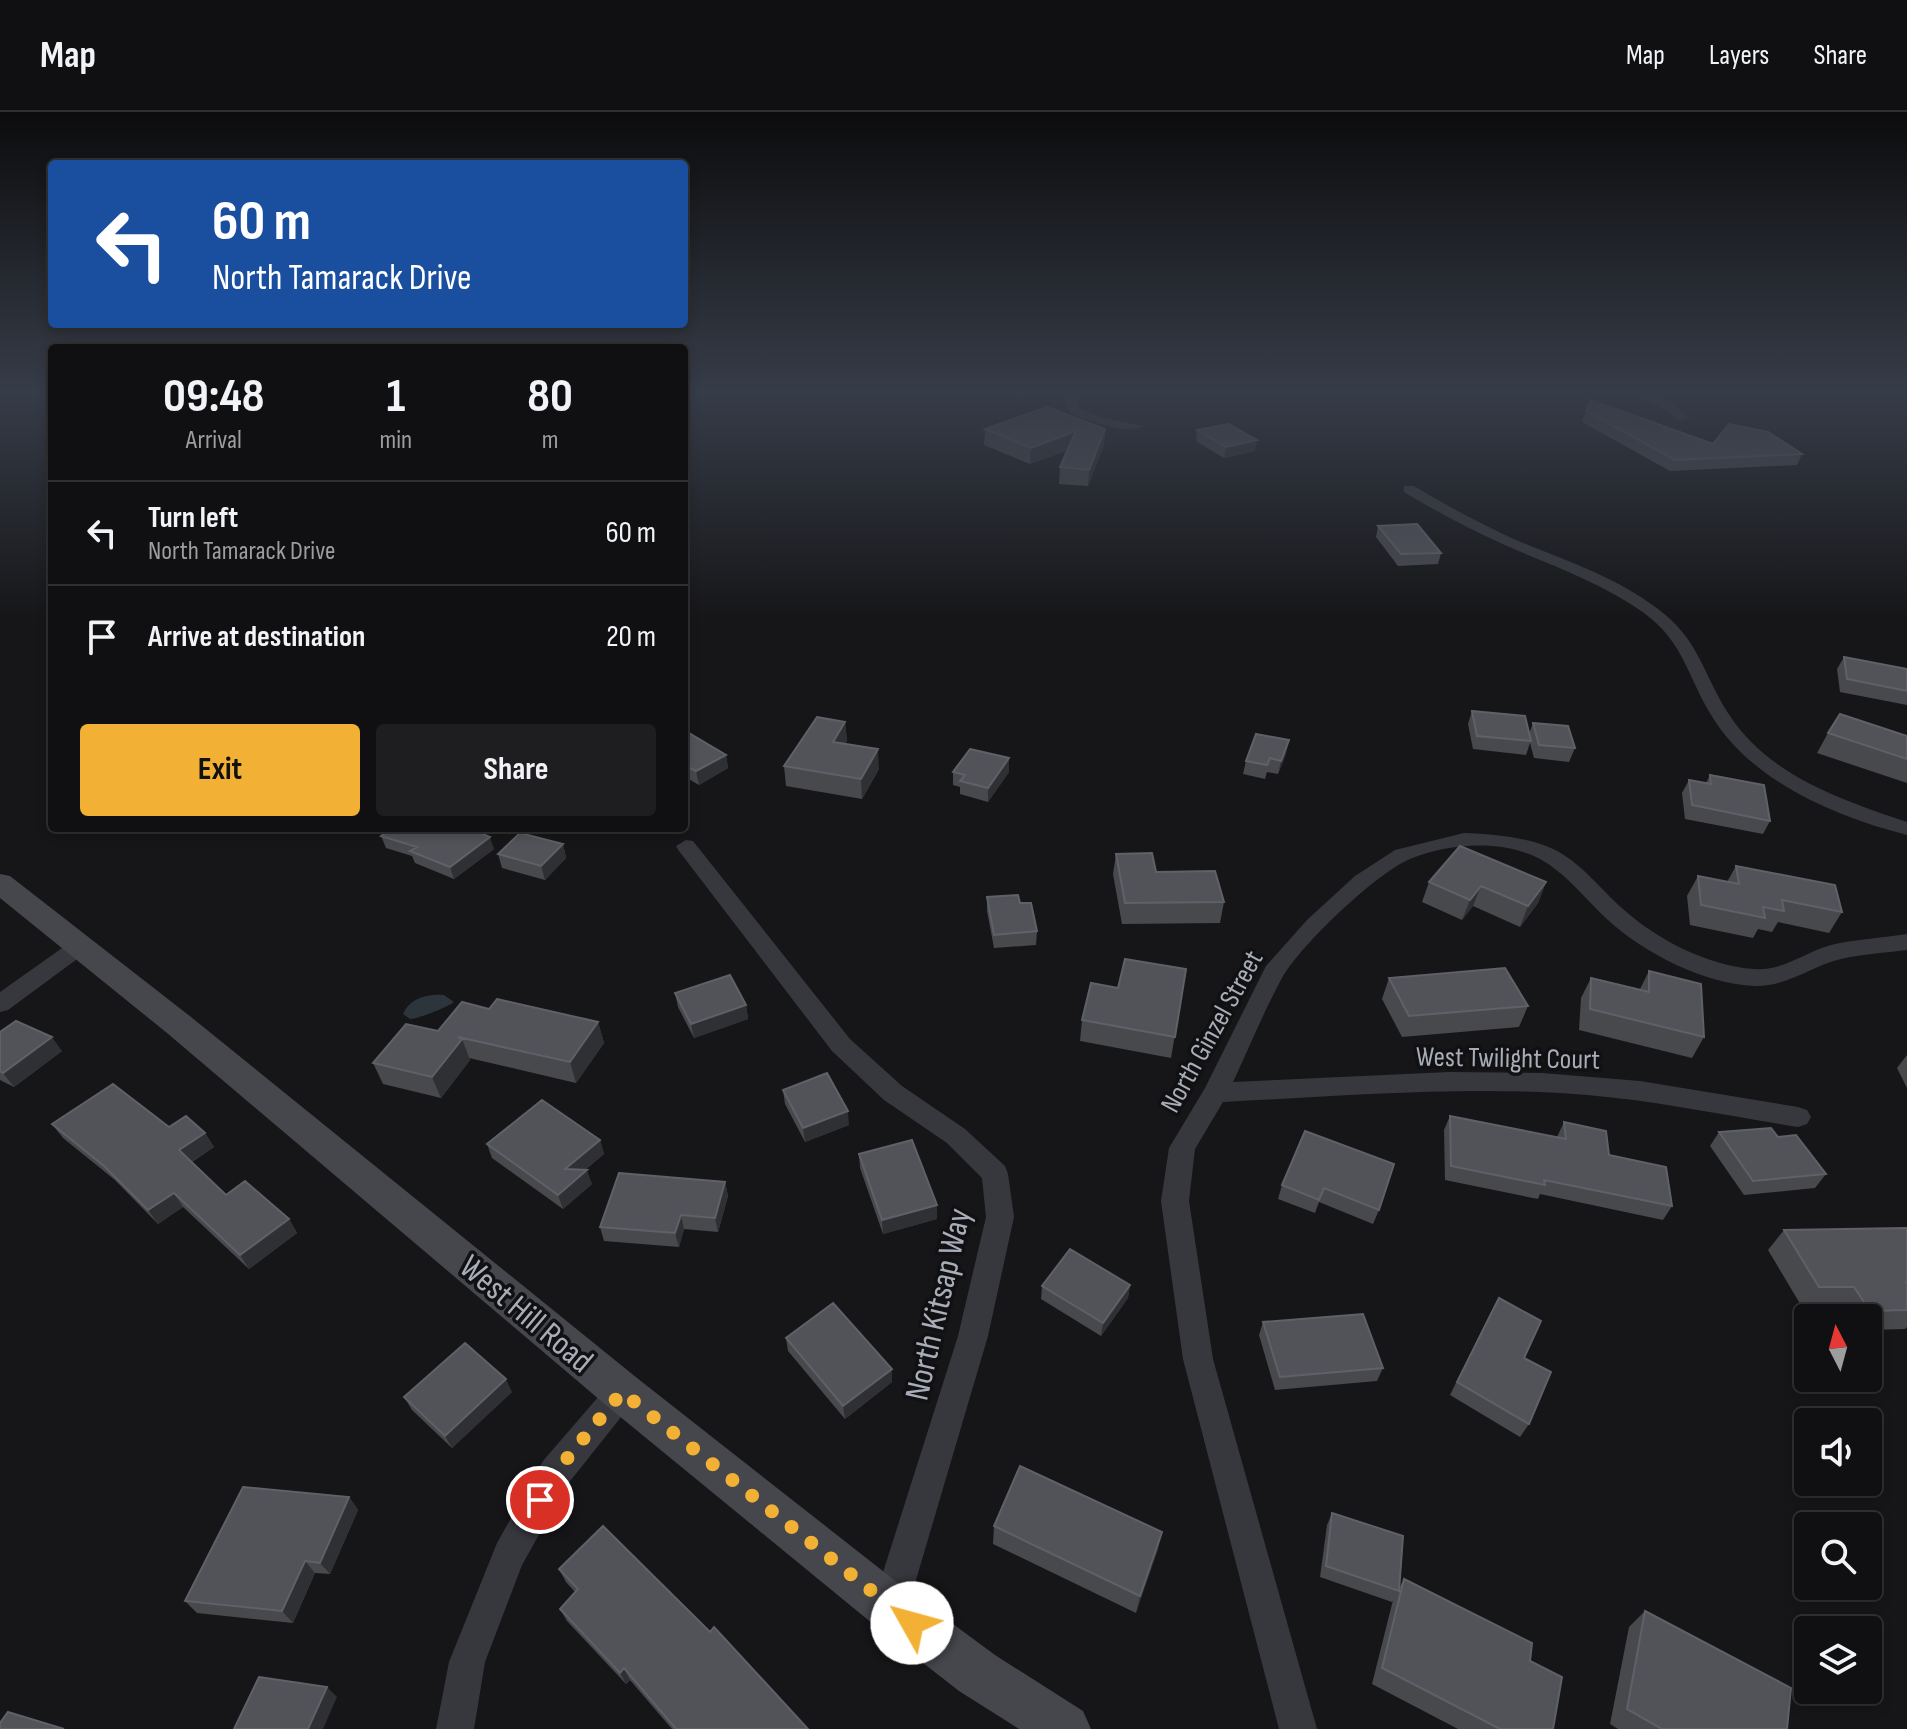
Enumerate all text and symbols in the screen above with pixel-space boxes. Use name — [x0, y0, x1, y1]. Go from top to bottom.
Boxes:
text: Map — [40, 33, 96, 78]
text: Map — [1626, 39, 1665, 72]
text: Layers — [1709, 39, 1769, 72]
text: Share — [1813, 39, 1867, 72]
text: 60 m — [212, 189, 311, 256]
icon: left — [80, 192, 184, 296]
text: North Tamarack Drive — [212, 257, 472, 300]
text: 09:48 — [163, 368, 264, 425]
text: 1 — [386, 368, 405, 425]
text: 80 — [527, 368, 573, 425]
text: Arrival — [186, 425, 242, 456]
text: min — [380, 425, 412, 456]
text: m — [542, 425, 558, 456]
text: Turn left — [148, 500, 238, 536]
icon: left — [80, 511, 124, 555]
text: 60 m — [605, 515, 656, 551]
text: North Tamarack Drive — [148, 536, 336, 567]
icon: arrive — [80, 615, 124, 659]
text: Arrive at destination — [148, 619, 365, 655]
text: 20 m — [606, 619, 656, 655]
button: Exit — [80, 724, 360, 816]
button: Share — [376, 724, 656, 816]
street label: North Ginzel Street — [1154, 945, 1270, 1118]
street label: West Twilight Court — [1416, 1040, 1600, 1077]
street label: North Kitsap Way — [896, 1204, 980, 1404]
street label: West Hill Road — [451, 1247, 601, 1382]
north arrow — [1794, 1304, 1882, 1392]
map controls — [1794, 1304, 1882, 1704]
button: sound — [1794, 1408, 1882, 1496]
pin — [506, 1466, 574, 1534]
icon: arrive — [518, 1478, 562, 1522]
button: search — [1794, 1512, 1882, 1600]
position arrow — [870, 1581, 954, 1665]
button: layers — [1794, 1616, 1882, 1704]

